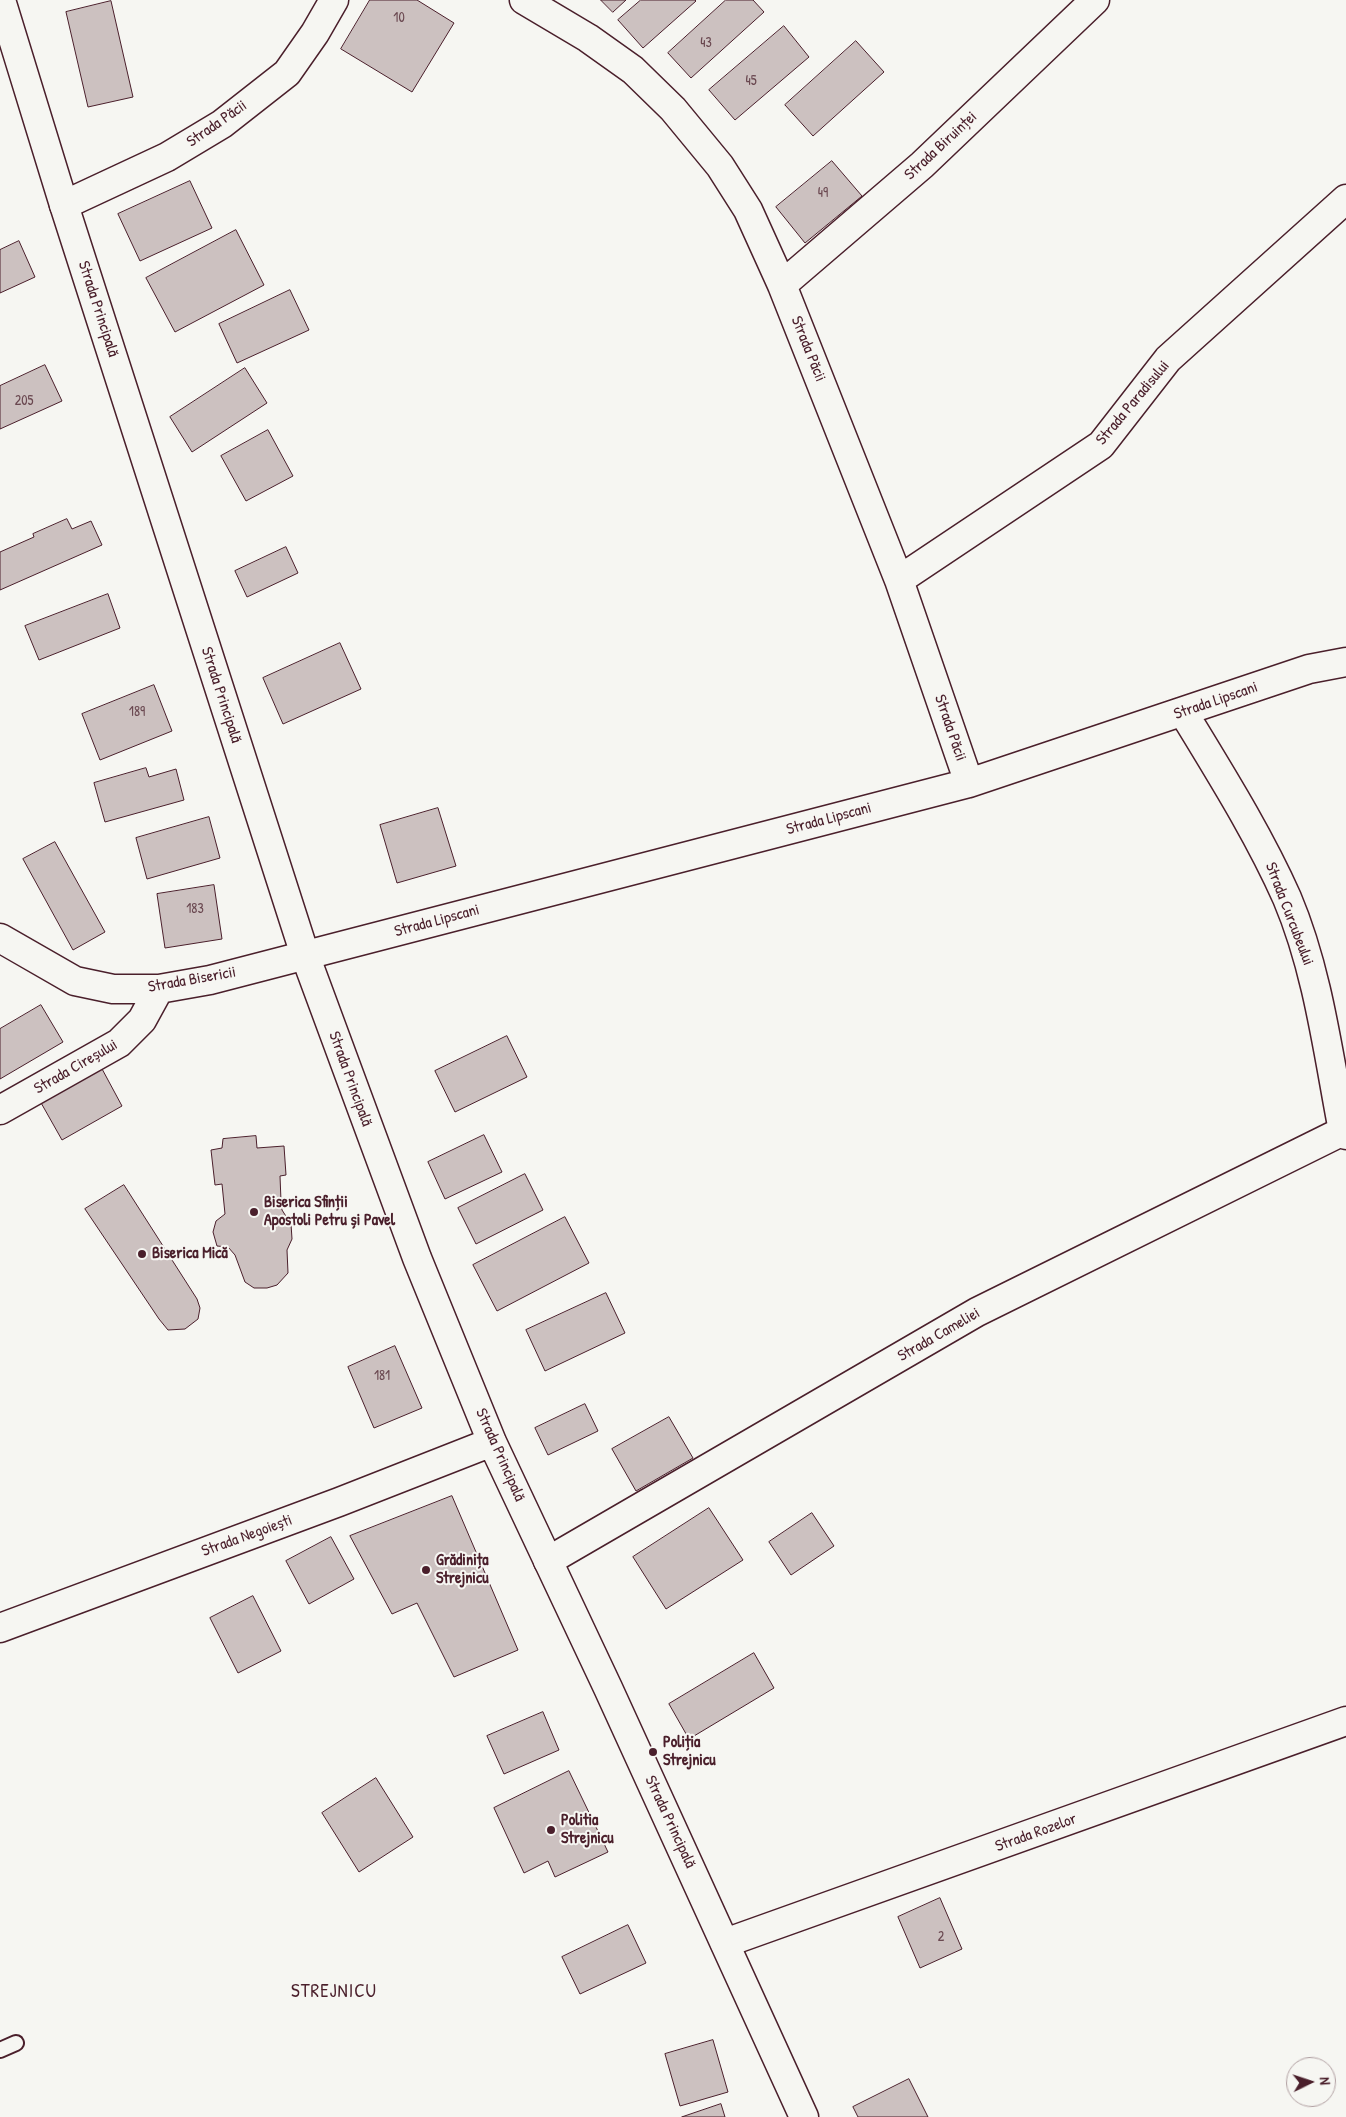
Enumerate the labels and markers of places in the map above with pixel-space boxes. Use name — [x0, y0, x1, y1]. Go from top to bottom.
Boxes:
place label: Biserica Sfinții Apostoli Petru și Pavel — [264, 1193, 395, 1231]
marker: Biserica Sfinții Apostoli Petru și Pavel — [248, 1206, 260, 1218]
place label: Biserica Mică — [152, 1244, 228, 1264]
marker: Biserica Mică — [136, 1248, 148, 1260]
place label: Grădinița Strejnicu — [436, 1551, 489, 1589]
marker: Grădinița Strejnicu — [420, 1564, 432, 1576]
place label: Poliția Strejnicu — [663, 1733, 716, 1771]
marker: Poliția Strejnicu — [647, 1746, 659, 1758]
place label: Politia Strejnicu — [561, 1811, 614, 1849]
marker: Politia Strejnicu — [545, 1824, 557, 1836]

